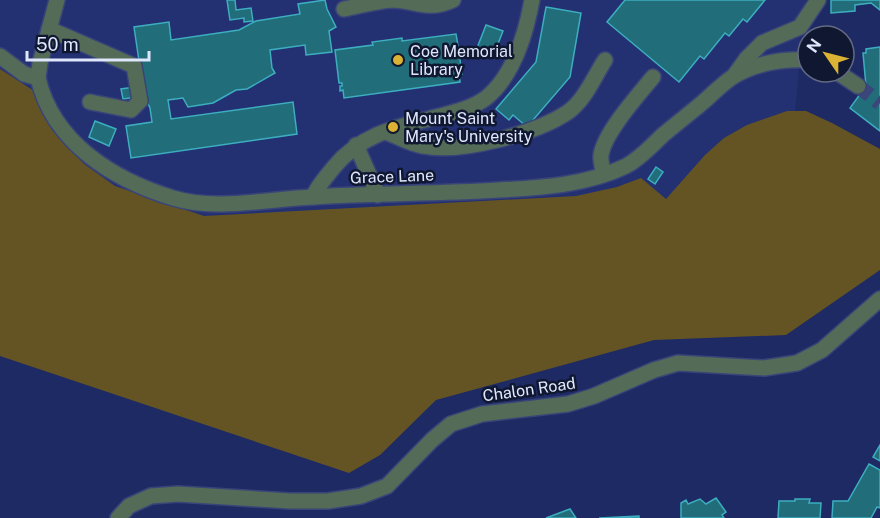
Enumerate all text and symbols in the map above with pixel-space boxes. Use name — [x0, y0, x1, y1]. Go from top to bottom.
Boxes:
scale bar — [27, 24, 148, 62]
north arrow — [796, 24, 856, 84]
text: 50 m — [36, 34, 79, 55]
text: N — [803, 35, 825, 56]
place label: Coe Memorial Library — [410, 42, 513, 79]
marker: Coe Memorial Library — [391, 53, 405, 67]
place label: Mount Saint Mary's University — [405, 109, 533, 146]
marker: Mount Saint Mary's University — [386, 120, 400, 134]
street label: Grace Lane — [350, 166, 434, 187]
street label: Chalon Road — [481, 374, 577, 405]

